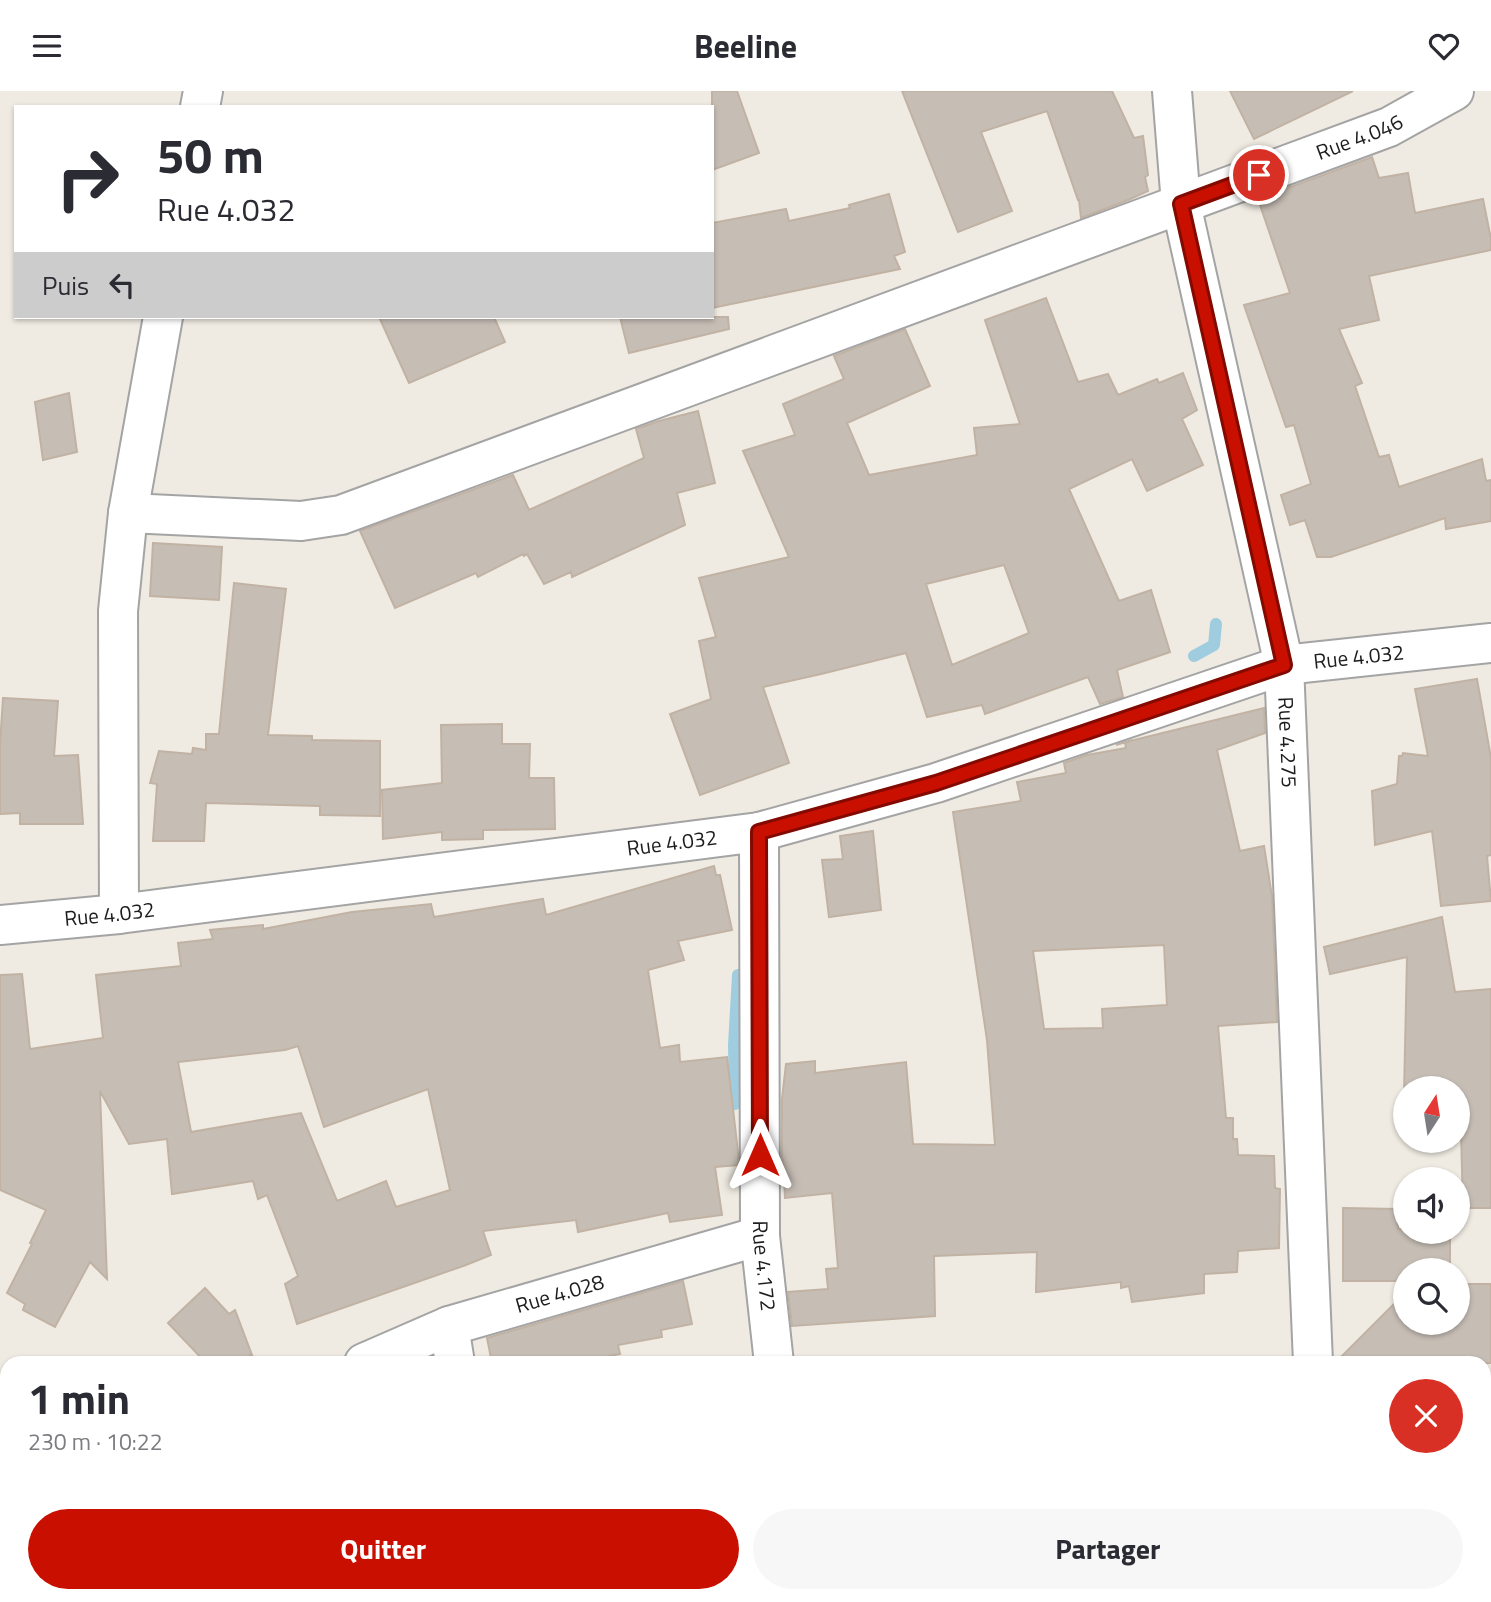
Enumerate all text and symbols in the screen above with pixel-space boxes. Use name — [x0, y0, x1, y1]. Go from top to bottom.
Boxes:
text: Beeline — [694, 22, 797, 70]
icon: menu — [28, 27, 66, 65]
icon: heart — [1425, 27, 1463, 65]
street label: Rue 4.046 — [1311, 105, 1409, 168]
text: 50 m — [157, 117, 264, 192]
icon: right — [42, 133, 133, 224]
pin — [1229, 145, 1289, 205]
icon: arrive — [1240, 156, 1278, 194]
text: Rue 4.032 — [157, 185, 295, 233]
text: Puis — [42, 266, 89, 305]
icon: left — [103, 266, 141, 304]
street label: Rue 4.032 — [1312, 635, 1405, 677]
street label: Rue 4.275 — [1270, 696, 1306, 788]
street label: Rue 4.032 — [625, 821, 719, 864]
street label: Rue 4.032 — [63, 893, 157, 934]
north arrow — [1393, 1076, 1470, 1153]
map controls — [1393, 1076, 1470, 1335]
position arrow — [723, 1118, 797, 1192]
button: sound — [1393, 1167, 1470, 1244]
street label: Rue 4.172 — [745, 1221, 785, 1313]
button: search — [1393, 1258, 1470, 1335]
street label: Rue 4.028 — [511, 1265, 608, 1321]
text: 1 min — [28, 1366, 130, 1430]
button: close — [1389, 1379, 1463, 1453]
text: 230 m · 10:22 — [28, 1424, 163, 1459]
button: Quitter — [28, 1509, 739, 1589]
button: Partager — [753, 1509, 1463, 1589]

